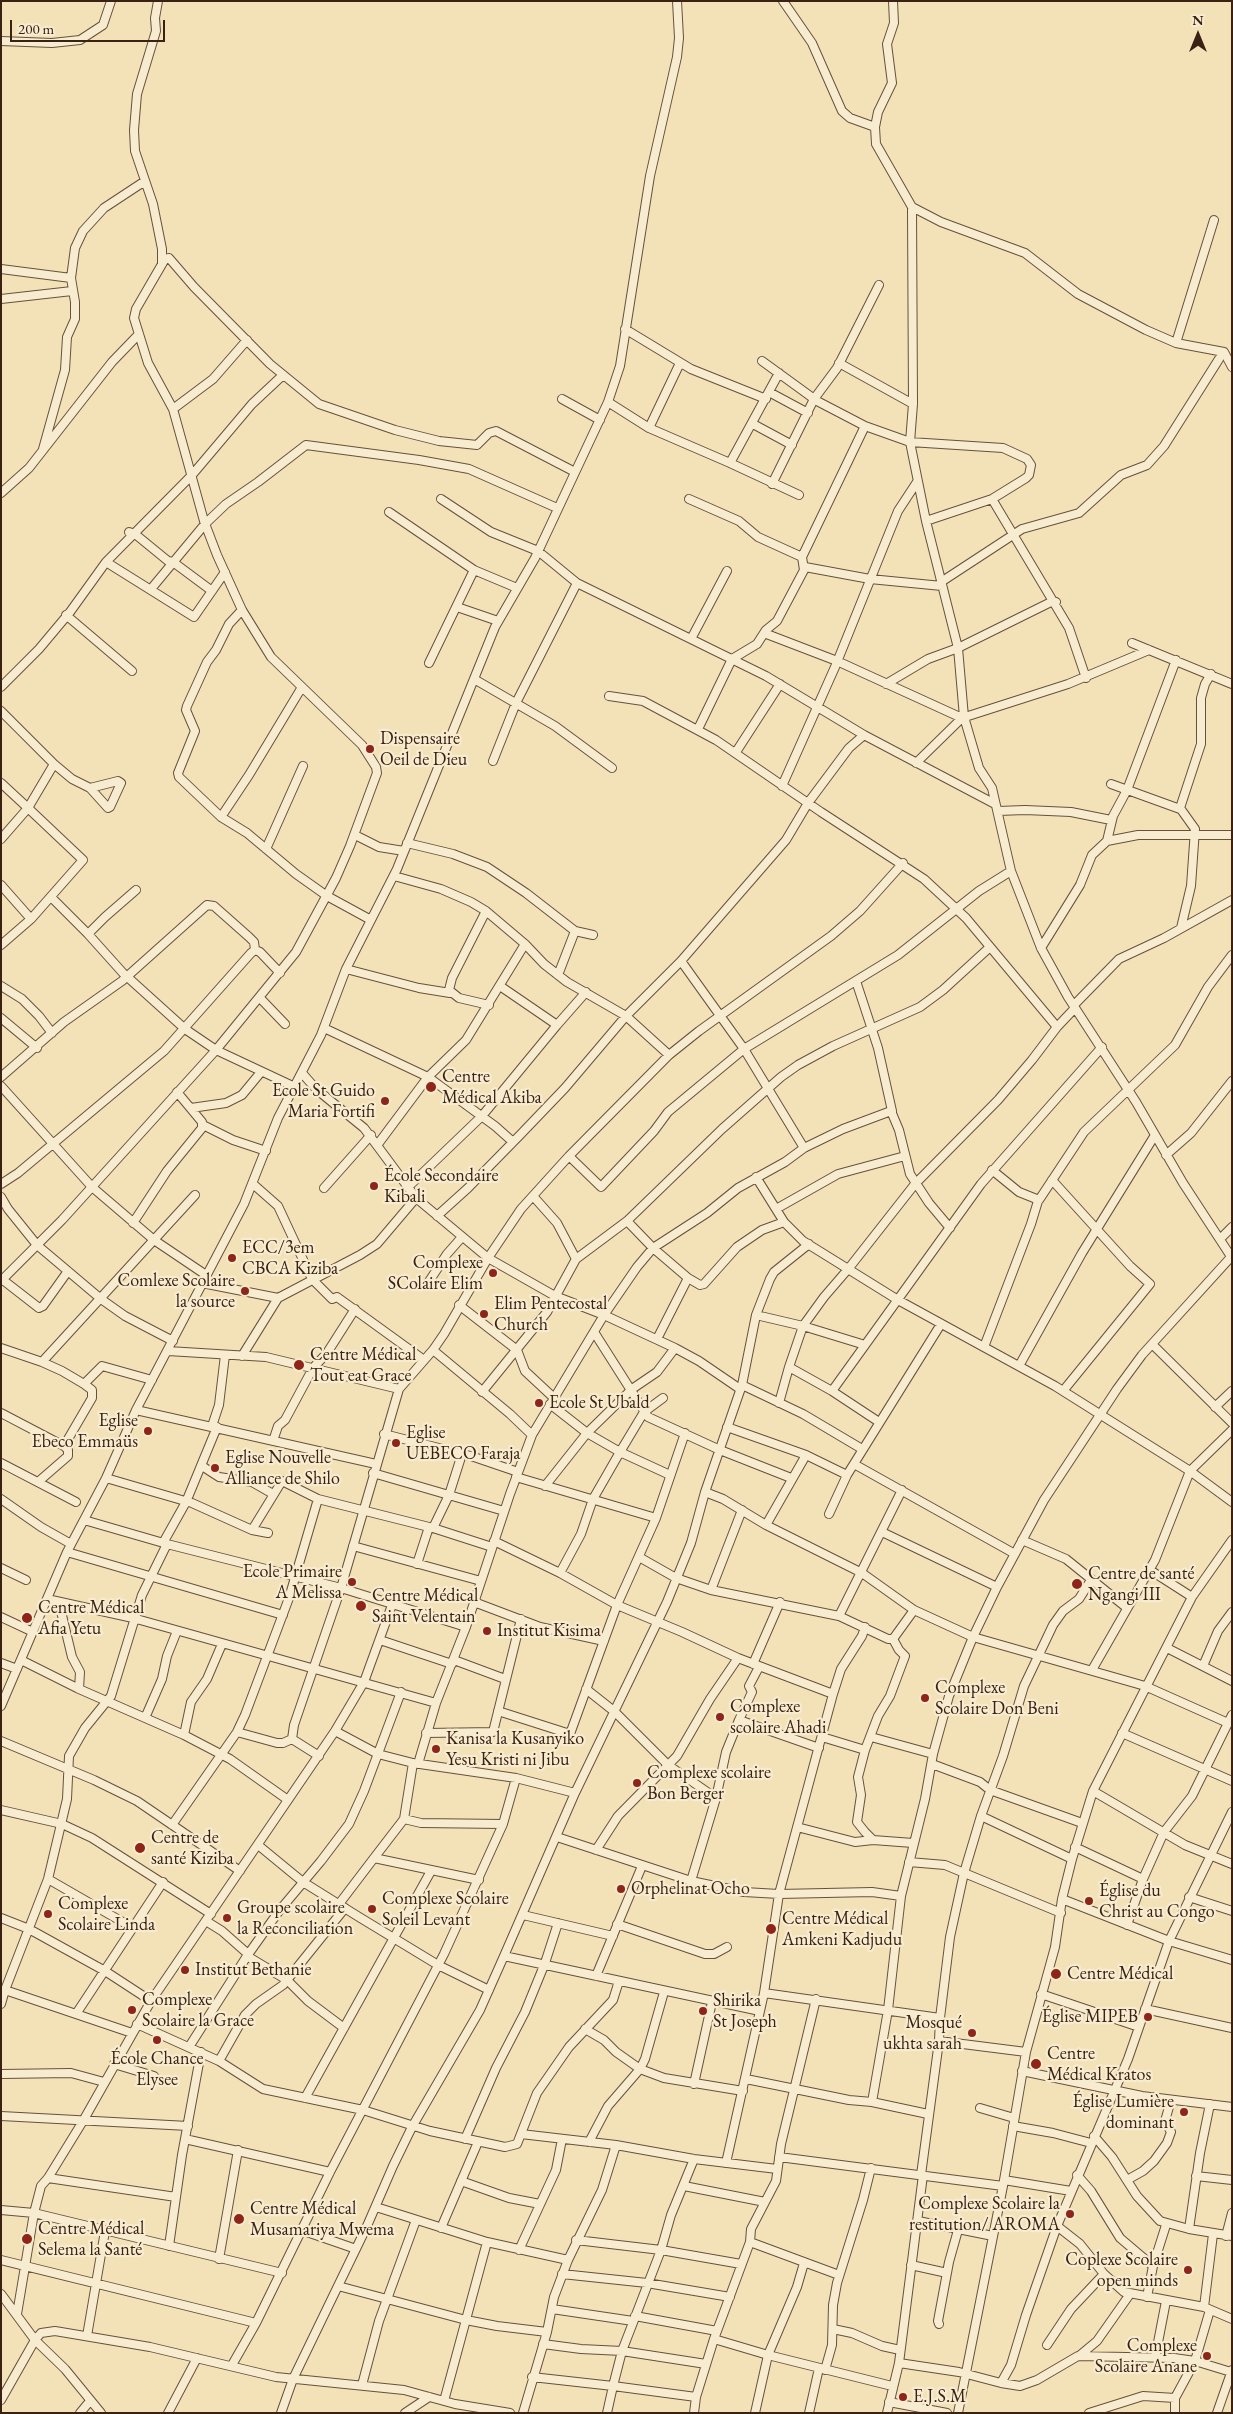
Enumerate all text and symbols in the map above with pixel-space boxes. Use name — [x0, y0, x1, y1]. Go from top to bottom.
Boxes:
scale bar — [12, 10, 168, 42]
north arrow — [1173, 10, 1223, 60]
text: N — [1192, 11, 1204, 29]
text: 200 m — [18, 19, 54, 38]
place label: Dispensaire Oeil de Dieu — [380, 728, 467, 771]
marker: Dispensaire Oeil de Dieu — [364, 743, 376, 755]
place label: Centre Médical Akiba — [442, 1066, 542, 1108]
place label: Ecole St Guido Maria Fortifi — [272, 1080, 375, 1122]
marker: Centre Médical Akiba — [424, 1080, 438, 1094]
marker: Ecole St Guido Maria Fortifi — [379, 1095, 391, 1107]
place label: École Secondaire Kibali — [384, 1165, 499, 1208]
marker: École Secondaire Kibali — [368, 1180, 380, 1192]
place label: ECC/3em CBCA Kiziba — [242, 1237, 338, 1280]
marker: ECC/3em CBCA Kiziba — [226, 1252, 238, 1264]
place label: Complexe SColaire Elim — [388, 1252, 483, 1294]
marker: Complexe SColaire Elim — [487, 1267, 499, 1279]
place label: Comlexe Scolaire la source — [117, 1270, 235, 1312]
marker: Comlexe Scolaire la source — [239, 1285, 251, 1297]
place label: Elim Pentecostal Church — [494, 1293, 607, 1336]
marker: Elim Pentecostal Church — [478, 1308, 490, 1320]
place label: Centre Médical Tout eat Grace — [310, 1344, 416, 1386]
marker: Centre Médical Tout eat Grace — [292, 1358, 306, 1372]
place label: Ecole St Ubald — [549, 1392, 650, 1414]
marker: Ecole St Ubald — [533, 1397, 545, 1409]
place label: Eglise Ebeco Emmaüs — [32, 1410, 138, 1452]
place label: Eglise UEBECO Faraja — [406, 1422, 520, 1465]
marker: Eglise Ebeco Emmaüs — [142, 1425, 154, 1437]
marker: Eglise UEBECO Faraja — [390, 1437, 402, 1449]
place label: Eglise Nouvelle Alliance de Shilo — [225, 1447, 340, 1490]
marker: Eglise Nouvelle Alliance de Shilo — [209, 1462, 221, 1474]
place label: Ecole Primaire A Melissa — [243, 1561, 342, 1604]
place label: Centre de santé Ngangi III — [1088, 1563, 1194, 1606]
marker: Ecole Primaire A Melissa — [346, 1576, 358, 1588]
marker: Centre de santé Ngangi III — [1070, 1577, 1084, 1591]
place label: Centre Médical Saint Velentain — [372, 1585, 478, 1628]
place label: Centre Médical Afia Yetu — [38, 1597, 144, 1640]
marker: Centre Médical Saint Velentain — [354, 1599, 368, 1613]
marker: Centre Médical Afia Yetu — [20, 1611, 34, 1625]
place label: Institut Kisima — [497, 1620, 601, 1642]
marker: Institut Kisima — [481, 1625, 493, 1637]
place label: Complexe Scolaire Don Beni — [935, 1677, 1059, 1720]
marker: Complexe Scolaire Don Beni — [919, 1692, 931, 1704]
place label: Complexe scolaire Ahadi — [730, 1696, 826, 1738]
marker: Complexe scolaire Ahadi — [714, 1711, 726, 1723]
place label: Kanisa la Kusanyiko Yesu Kristi ni Jibu — [446, 1728, 584, 1770]
marker: Kanisa la Kusanyiko Yesu Kristi ni Jibu — [430, 1743, 442, 1755]
place label: Complexe scolaire Bon Berger — [647, 1762, 771, 1805]
marker: Complexe scolaire Bon Berger — [631, 1777, 643, 1789]
place label: Centre de santé Kiziba — [151, 1827, 234, 1870]
marker: Centre de santé Kiziba — [133, 1841, 147, 1855]
place label: Orphelinat Ocho — [631, 1878, 750, 1900]
place label: Église du Christ au Congo — [1099, 1880, 1215, 1922]
marker: Orphelinat Ocho — [615, 1883, 627, 1895]
place label: Complexe Scolaire Soleil Levant — [382, 1888, 509, 1930]
place label: Complexe Scolaire Linda — [58, 1893, 155, 1936]
marker: Église du Christ au Congo — [1083, 1895, 1095, 1907]
place label: Groupe scolaire la Reconciliation — [237, 1897, 353, 1940]
marker: Complexe Scolaire Soleil Levant — [366, 1903, 378, 1915]
marker: Complexe Scolaire Linda — [42, 1908, 54, 1920]
place label: Centre Médical Amkeni Kadjudu — [782, 1908, 902, 1950]
marker: Groupe scolaire la Reconciliation — [221, 1912, 233, 1924]
marker: Centre Médical Amkeni Kadjudu — [764, 1922, 778, 1936]
place label: Institut Bethanie — [195, 1959, 312, 1981]
place label: Centre Médical — [1067, 1963, 1173, 1985]
marker: Institut Bethanie — [179, 1964, 191, 1976]
marker: Centre Médical — [1049, 1967, 1063, 1981]
place label: Complexe Scolaire la Grace — [142, 1989, 254, 2032]
place label: Shirika St Joseph — [713, 1990, 777, 2032]
marker: Complexe Scolaire la Grace — [126, 2004, 138, 2016]
marker: Shirika St Joseph — [697, 2005, 709, 2017]
place label: Église MIPEB — [1042, 2006, 1138, 2028]
marker: Église MIPEB — [1142, 2011, 1154, 2023]
place label: Mosqué ukhta sarah — [883, 2012, 962, 2054]
marker: Mosqué ukhta sarah — [966, 2027, 978, 2039]
marker: École Chance Elysee — [151, 2034, 163, 2046]
place label: Centre Médical Kratos — [1047, 2043, 1151, 2086]
place label: École Chance Elysee — [111, 2048, 203, 2090]
marker: Centre Médical Kratos — [1029, 2057, 1043, 2071]
place label: Église Lumière dominant — [1072, 2091, 1174, 2134]
marker: Église Lumière dominant — [1178, 2106, 1190, 2118]
place label: Complexe Scolaire la restitution/ AROMA — [909, 2193, 1060, 2236]
place label: Centre Médical Musamariya Mwema — [250, 2198, 394, 2240]
marker: Complexe Scolaire la restitution/ AROMA — [1064, 2208, 1076, 2220]
marker: Centre Médical Musamariya Mwema — [232, 2212, 246, 2226]
place label: Centre Médical Selema la Santé — [38, 2218, 144, 2260]
marker: Centre Médical Selema la Santé — [20, 2232, 34, 2246]
place label: Coplexe Scolaire open minds — [1065, 2249, 1178, 2292]
marker: Coplexe Scolaire open minds — [1182, 2264, 1194, 2276]
place label: Complexe Scolaire Anane — [1095, 2335, 1197, 2378]
marker: Complexe Scolaire Anane — [1201, 2350, 1213, 2362]
place label: E.J.S.M — [913, 2386, 966, 2408]
marker: E.J.S.M — [897, 2391, 909, 2403]

